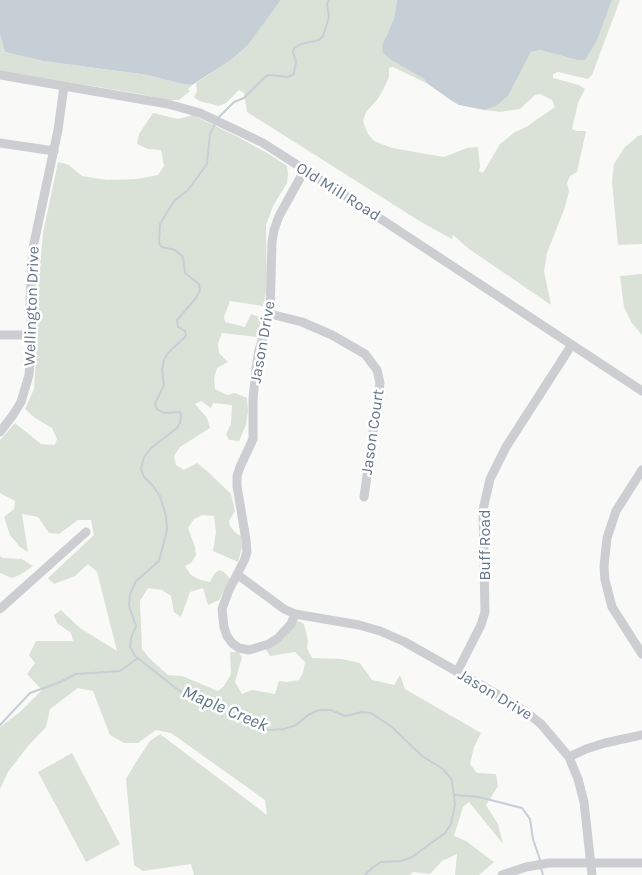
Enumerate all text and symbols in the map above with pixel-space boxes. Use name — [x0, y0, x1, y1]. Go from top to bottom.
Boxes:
street label: Old Mill Road — [292, 158, 384, 226]
street label: Wellington Drive — [20, 246, 44, 366]
street label: Jason Drive — [246, 299, 280, 385]
street label: Jason Court — [358, 388, 388, 476]
street label: Buff Road — [475, 509, 495, 581]
street label: Jason Drive — [454, 665, 536, 725]
water label: Maple Creek — [179, 681, 271, 737]

